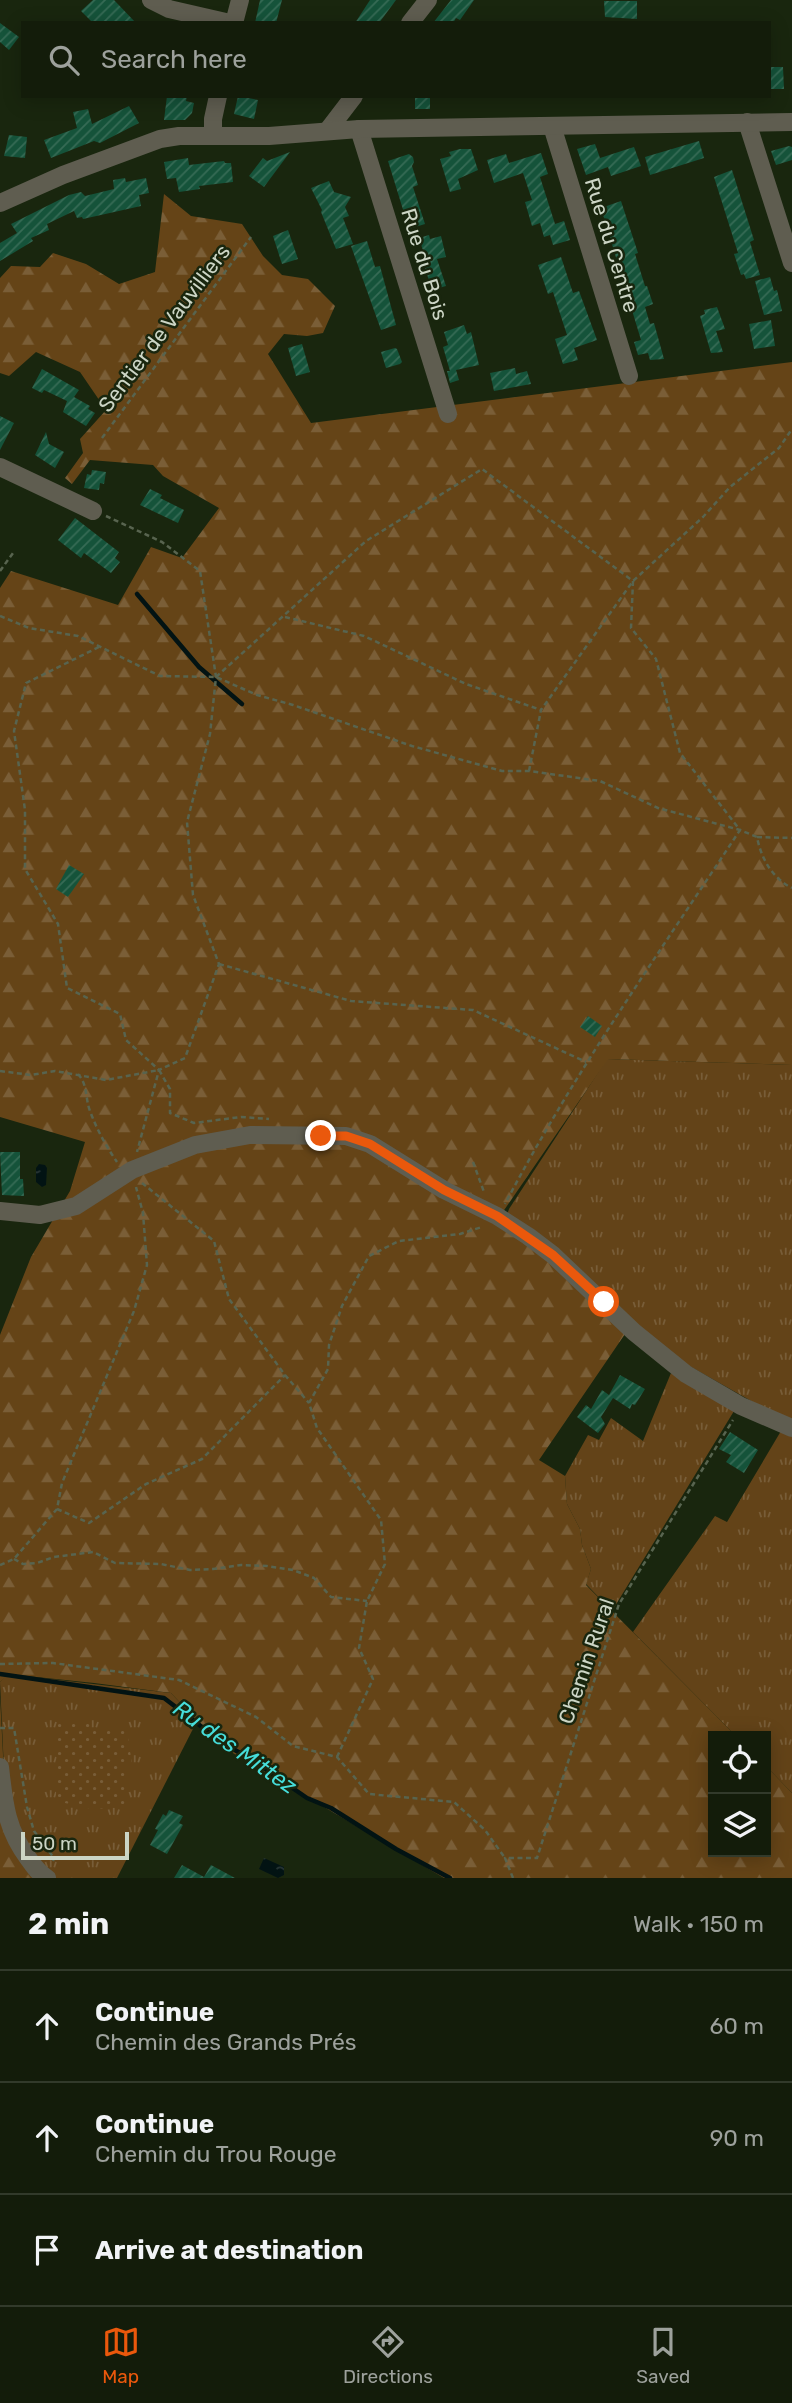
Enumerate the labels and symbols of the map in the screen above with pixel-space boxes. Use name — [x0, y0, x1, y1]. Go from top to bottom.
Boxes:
street label: Rue du Centre — [580, 175, 644, 315]
street label: Rue du Bois — [396, 205, 454, 323]
street label: Sentier de Vauvilliers — [93, 239, 235, 417]
route end — [305, 1120, 336, 1151]
route start — [588, 1286, 619, 1317]
street label: Chemin Rural — [553, 1595, 619, 1727]
water label: Ru des Mittez — [168, 1694, 303, 1800]
scale bar — [21, 1829, 130, 1861]

